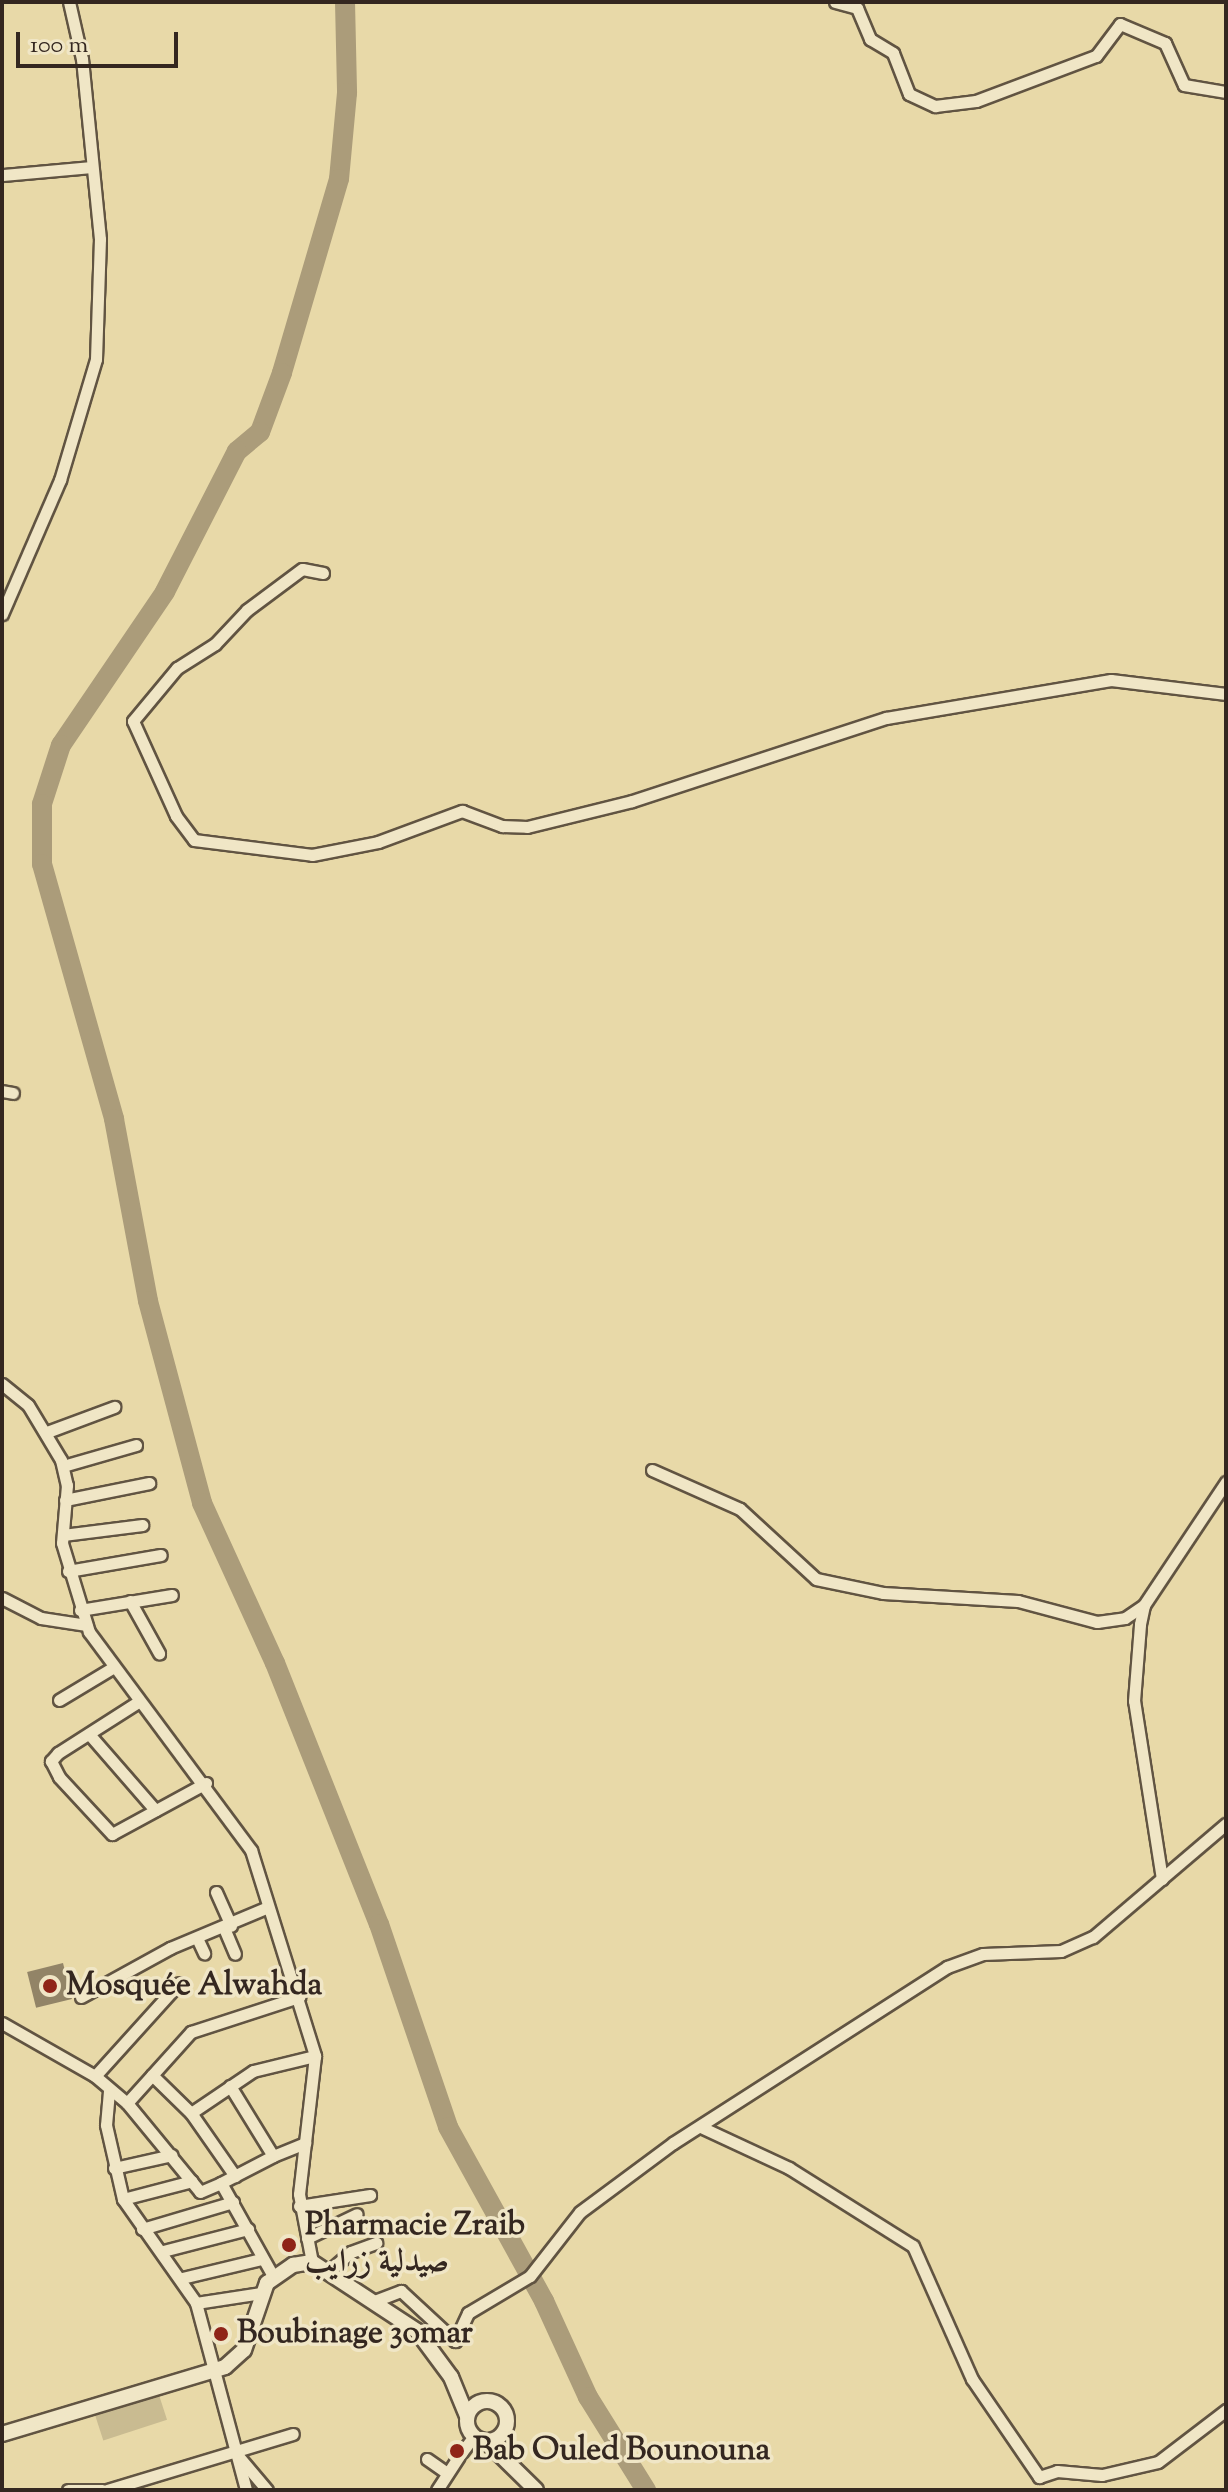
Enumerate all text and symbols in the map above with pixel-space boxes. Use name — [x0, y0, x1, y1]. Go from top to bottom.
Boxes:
scale bar — [20, 16, 182, 66]
text: 100 m — [30, 29, 88, 63]
place label: Mosquée Alwahda — [66, 1967, 322, 2005]
marker: Mosquée Alwahda — [41, 1977, 59, 1995]
place label: Pharmacie Zraib صيدلية زرايب — [305, 2208, 525, 2283]
marker: Pharmacie Zraib صيدلية زرايب — [280, 2236, 298, 2254]
place label: Boubinage 3omar — [237, 2315, 473, 2353]
marker: Boubinage 3omar — [212, 2325, 230, 2343]
place label: Bab Ouled Bounouna — [473, 2432, 770, 2470]
marker: Bab Ouled Bounouna — [448, 2442, 466, 2460]

